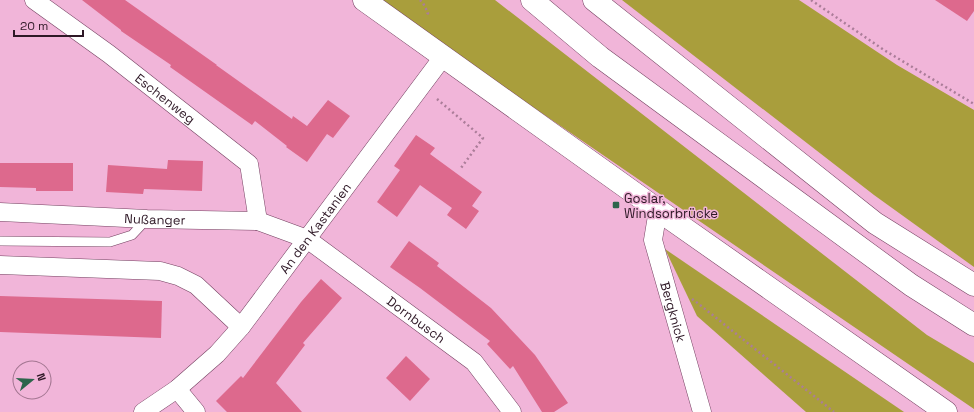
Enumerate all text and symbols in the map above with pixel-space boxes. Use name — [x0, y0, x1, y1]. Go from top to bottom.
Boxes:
scale bar — [14, 12, 83, 38]
text: 20 m — [20, 18, 48, 34]
street label: Eschenweg — [132, 69, 199, 127]
street label: An den Kastanien — [276, 179, 355, 277]
place label: Goslar, Windsorbrücke — [624, 190, 718, 222]
marker: Goslar, Windsorbrücke — [611, 200, 621, 210]
street label: Nußanger — [124, 209, 186, 228]
street label: Bergknick — [657, 279, 690, 344]
street label: Dornbusch — [384, 292, 449, 347]
north arrow — [12, 360, 52, 400]
text: N — [34, 371, 49, 383]

